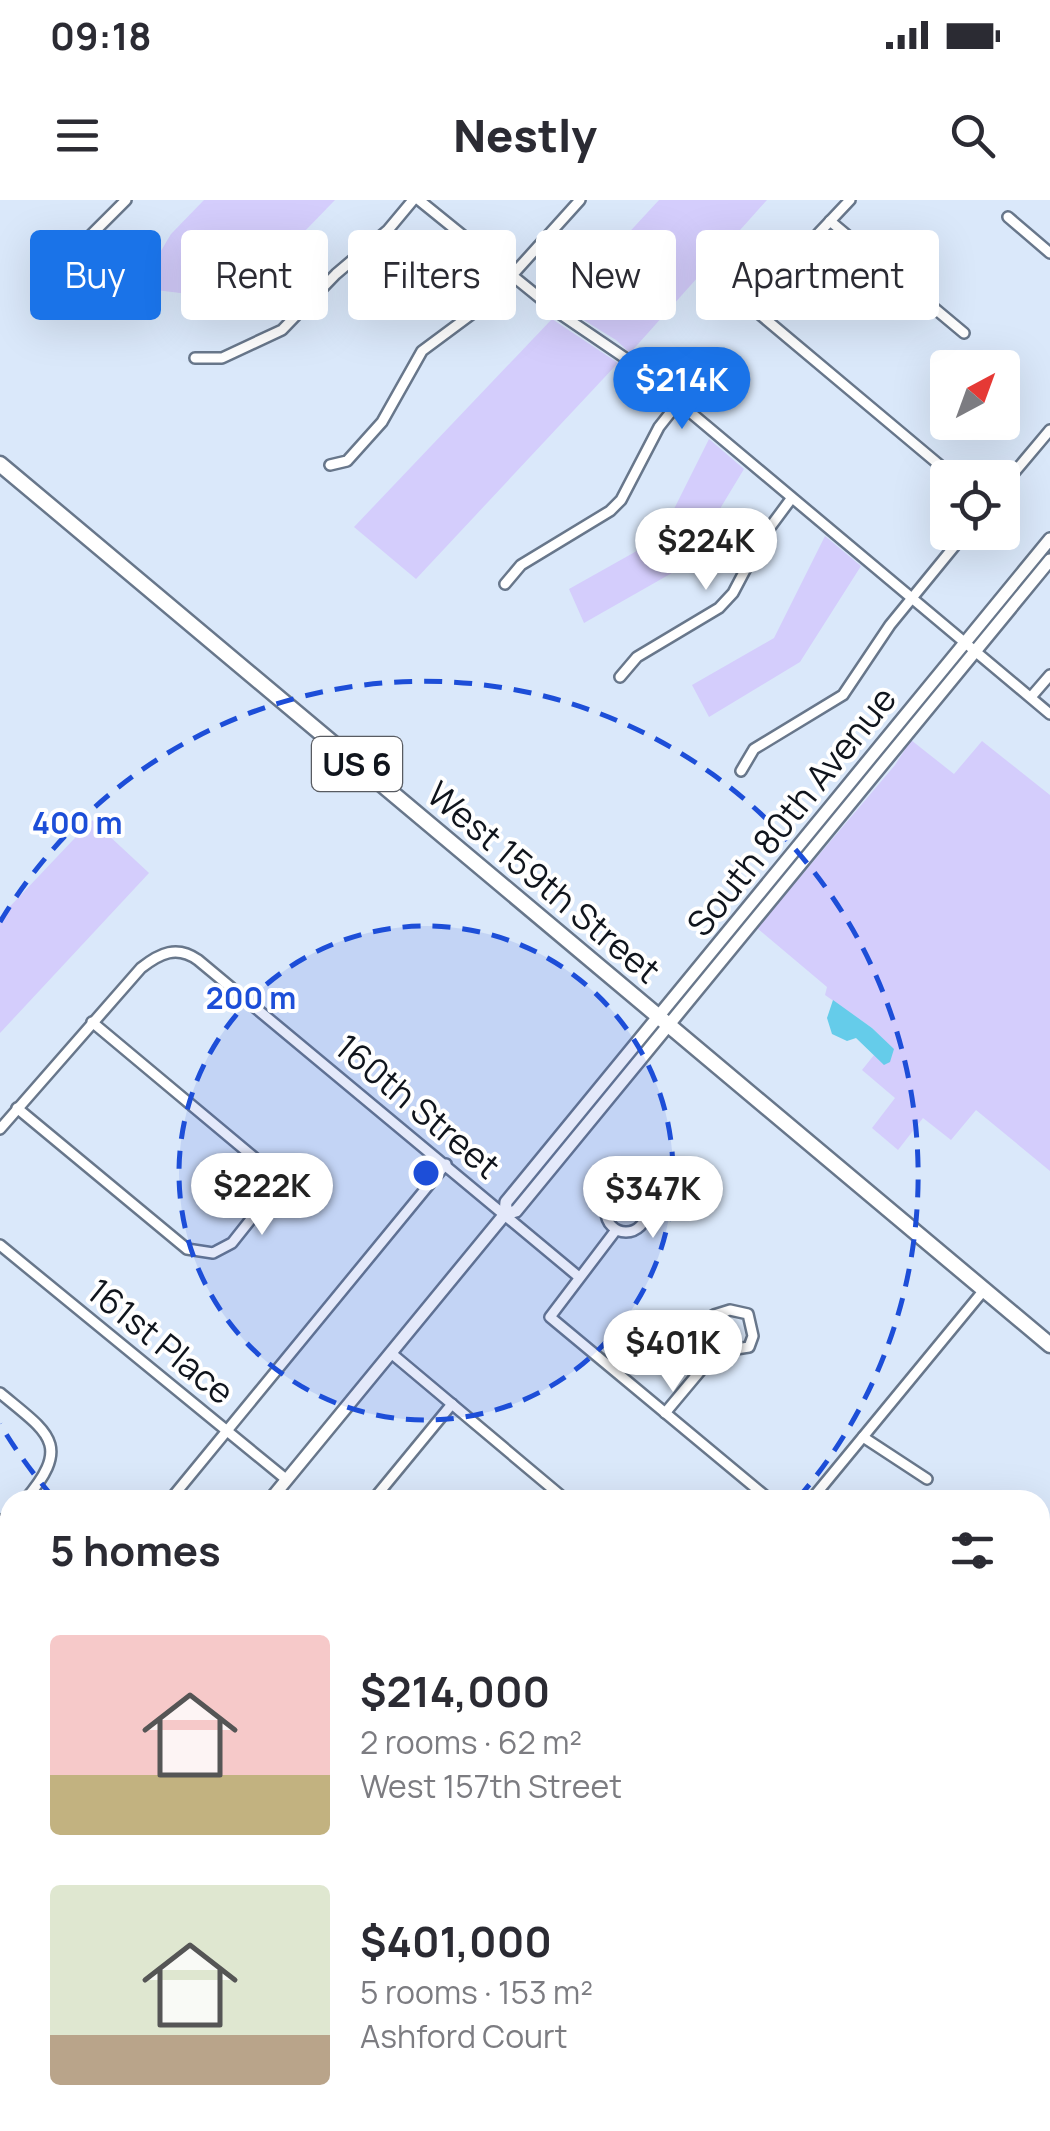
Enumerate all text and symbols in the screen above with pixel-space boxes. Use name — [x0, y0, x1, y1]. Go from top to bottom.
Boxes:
text: 09:18 — [50, 9, 152, 61]
text: Nestly — [453, 104, 597, 166]
icon: menu — [50, 108, 105, 163]
icon: search — [945, 108, 1000, 163]
chip: Buy — [30, 230, 161, 320]
chip: Rent — [181, 230, 328, 320]
chip: Filters — [348, 230, 516, 320]
chip: New — [536, 230, 676, 320]
chip: Apartment — [696, 230, 939, 320]
pin: $214K — [612, 347, 752, 432]
north arrow — [930, 350, 1020, 440]
map controls — [930, 350, 1020, 550]
text: $214K — [635, 357, 729, 401]
button: locate — [930, 460, 1020, 550]
pin: $224K — [636, 508, 776, 593]
text: $224K — [657, 518, 755, 562]
street label: South 80th Avenue — [675, 676, 907, 946]
road number: US 6 — [312, 737, 402, 791]
street label: West 159th Street — [417, 770, 671, 994]
text: 400 m — [32, 802, 122, 843]
text: 200 m — [206, 977, 296, 1018]
street label: 160th Street — [325, 1023, 511, 1189]
pin: $222K — [192, 1153, 332, 1238]
centre of rings — [408, 1155, 444, 1191]
pin: $347K — [583, 1156, 723, 1241]
text: $222K — [213, 1163, 311, 1207]
text: $347K — [605, 1166, 701, 1210]
street label: 161st Place — [78, 1267, 244, 1415]
pin: $401K — [603, 1310, 743, 1395]
text: $401K — [625, 1320, 721, 1364]
text: 5 homes — [50, 1521, 221, 1579]
icon: filters — [945, 1523, 1000, 1578]
text: $214,000 — [360, 1662, 550, 1720]
icon: home — [130, 1675, 250, 1795]
text: 2 rooms · 62 m² — [360, 1720, 582, 1764]
text: West 157th Street — [360, 1764, 622, 1808]
text: $401,000 — [360, 1912, 552, 1970]
icon: home — [130, 1925, 250, 2045]
text: 5 rooms · 153 m² — [360, 1970, 593, 2014]
text: Ashford Court — [360, 2014, 567, 2058]

